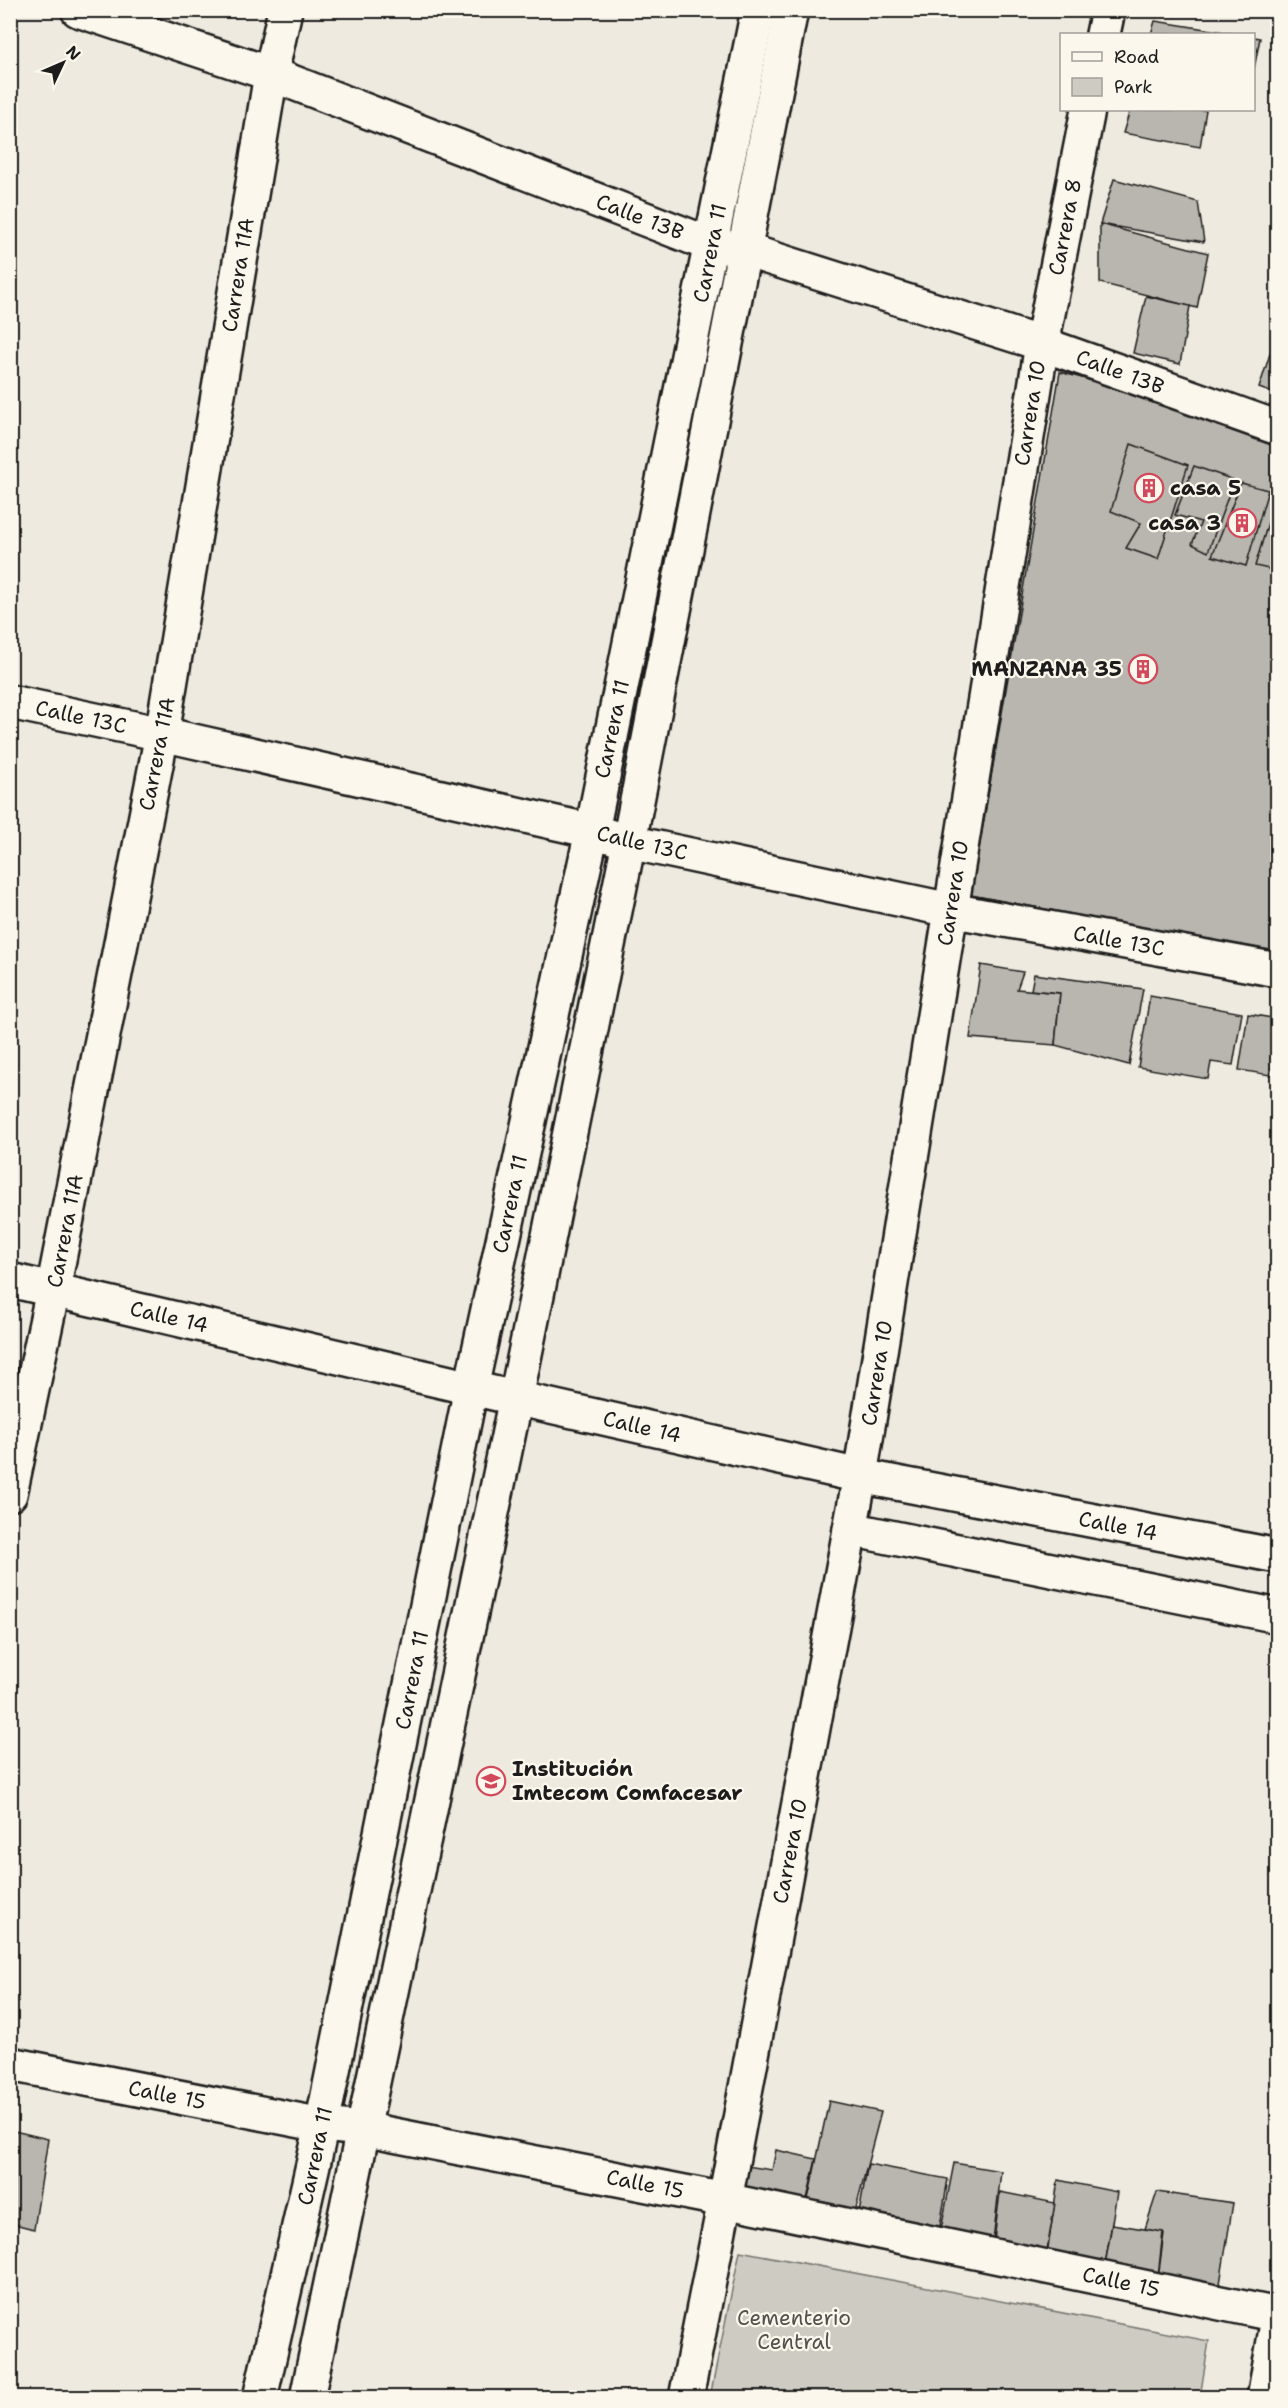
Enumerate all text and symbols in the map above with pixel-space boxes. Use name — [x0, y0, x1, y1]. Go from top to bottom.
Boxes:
north arrow — [33, 33, 93, 93]
legend — [1060, 33, 1255, 111]
text: N — [61, 41, 85, 65]
text: Road — [1114, 45, 1159, 69]
text: Park — [1114, 75, 1153, 99]
street label: Carrera 8 — [1042, 176, 1088, 278]
street label: Calle 13B — [592, 187, 688, 247]
street label: Carrera 11 — [687, 201, 733, 305]
street label: Carrera 11A — [215, 216, 261, 334]
street label: Calle 13B — [1072, 343, 1168, 401]
street label: Carrera 10 — [1008, 358, 1052, 468]
building icon: casa 5 — [1133, 472, 1165, 504]
place label: casa 5 — [1170, 474, 1241, 502]
building icon: casa 3 — [1226, 507, 1258, 539]
place label: casa 3 — [1148, 509, 1221, 537]
building icon: MANZANA 35 — [1127, 653, 1159, 685]
place label: MANZANA 35 — [971, 655, 1122, 683]
street label: Carrera 11 — [588, 677, 636, 781]
street label: Calle 13C — [33, 694, 129, 740]
street label: Carrera 11A — [132, 695, 182, 813]
street label: Calle 13C — [594, 819, 690, 867]
street label: Carrera 10 — [931, 838, 975, 948]
street label: Calle 13C — [1071, 919, 1167, 963]
street label: Carrera 11 — [486, 1152, 534, 1256]
street label: Carrera 11A — [40, 1172, 90, 1290]
street label: Calle 14 — [127, 1294, 211, 1340]
street label: Carrera 10 — [855, 1318, 899, 1428]
street label: Calle 14 — [600, 1404, 684, 1450]
street label: Calle 14 — [1076, 1505, 1160, 1547]
street label: Carrera 11 — [389, 1628, 435, 1732]
place label: Institución Imtecom Comfacesar — [512, 1755, 743, 1807]
school or university icon: Institución Imtecom Comfacesar — [475, 1765, 507, 1797]
street label: Carrera 10 — [766, 1796, 814, 1906]
street label: Calle 15 — [126, 2074, 208, 2116]
street label: Carrera 11 — [291, 2104, 339, 2208]
street label: Calle 15 — [604, 2163, 686, 2205]
street label: Calle 15 — [1080, 2260, 1162, 2304]
park label: Cementerio Central — [737, 2304, 851, 2356]

